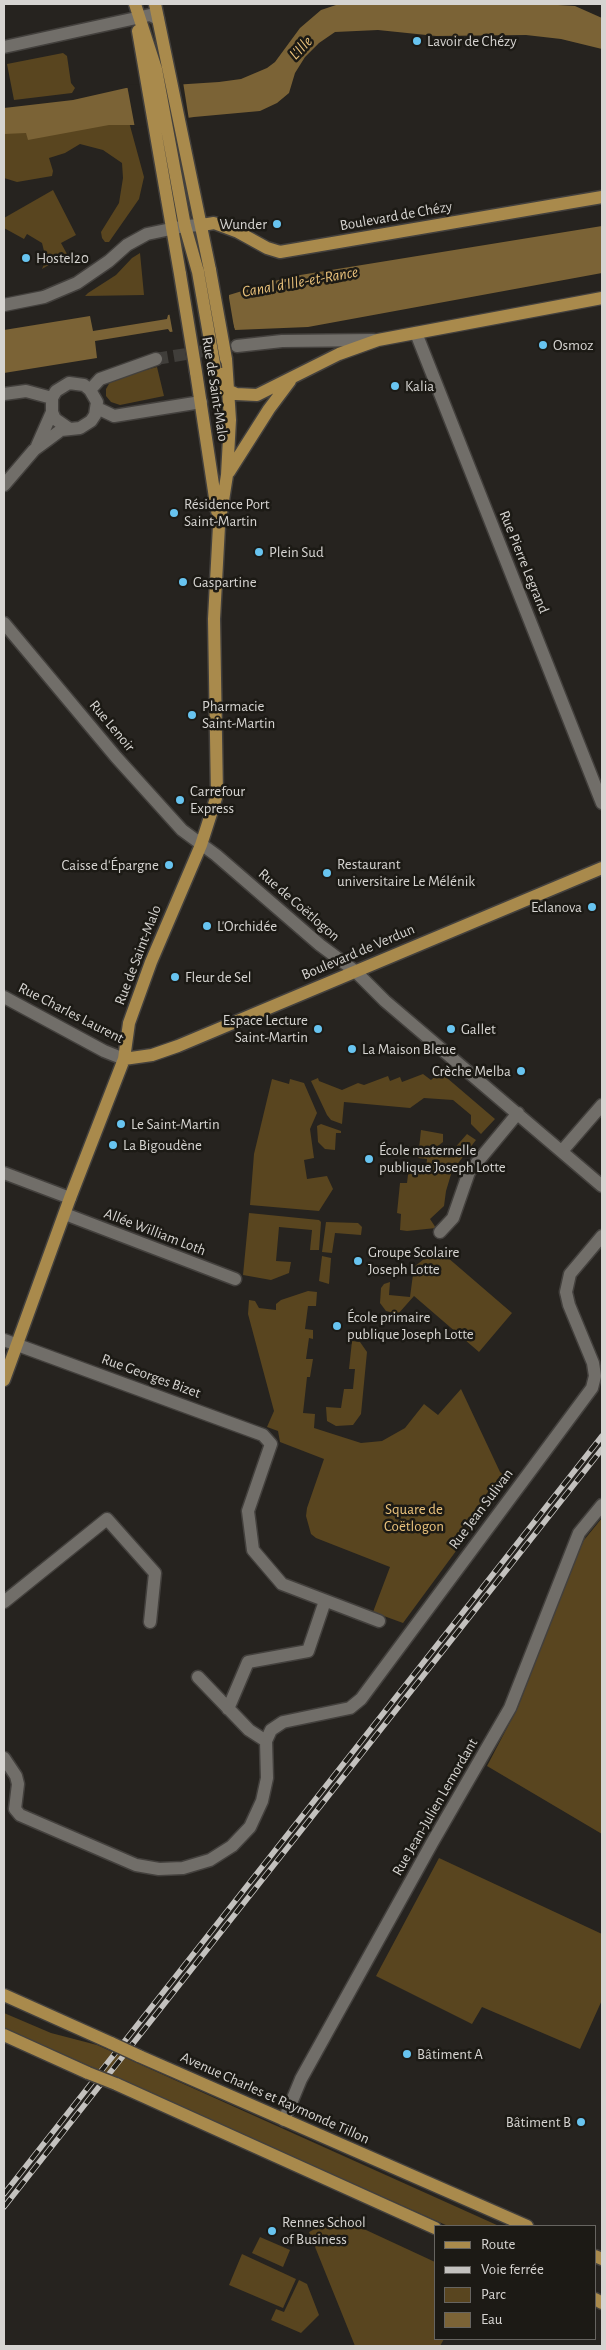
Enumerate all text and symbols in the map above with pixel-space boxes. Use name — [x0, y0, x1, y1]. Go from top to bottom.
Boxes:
water label: L'Ille — [285, 32, 317, 64]
place label: Lavoir de Chézy — [427, 32, 517, 50]
marker: Lavoir de Chézy — [411, 35, 423, 47]
street label: Boulevard de Chézy — [338, 197, 454, 235]
place label: Wunder — [220, 215, 267, 233]
marker: Wunder — [271, 218, 283, 230]
place label: Hostel20 — [36, 249, 89, 267]
marker: Hostel20 — [20, 252, 32, 264]
water label: Canal d'Ille-et-Rance — [240, 262, 360, 302]
street label: Rue de Saint-Malo — [198, 335, 232, 443]
place label: Osmoz — [553, 336, 593, 354]
marker: Osmoz — [537, 339, 549, 351]
place label: Kalia — [405, 377, 434, 395]
marker: Kalia — [389, 380, 401, 392]
place label: Résidence Port Saint-Martin — [184, 495, 269, 530]
marker: Résidence Port Saint-Martin — [168, 507, 180, 519]
street label: Rue Pierre Legrand — [495, 508, 553, 616]
place label: Plein Sud — [269, 543, 324, 561]
marker: Plein Sud — [253, 546, 265, 558]
place label: Gaspartine — [193, 573, 257, 591]
marker: Gaspartine — [177, 576, 189, 588]
street label: Rue Lenoir — [85, 697, 139, 755]
place label: Pharmacie Saint-Martin — [202, 697, 275, 732]
marker: Pharmacie Saint-Martin — [186, 709, 198, 721]
place label: Carrefour Express — [190, 782, 245, 817]
marker: Carrefour Express — [174, 794, 186, 806]
place label: Restaurant universitaire Le Mélénik — [337, 855, 475, 890]
place label: Caisse d'Épargne — [61, 856, 159, 874]
marker: Caisse d'Épargne — [163, 859, 175, 871]
street label: Rue de Coëtlogon — [255, 865, 343, 945]
marker: Restaurant universitaire Le Mélénik — [321, 867, 333, 879]
place label: Eclanova — [531, 898, 582, 916]
marker: Eclanova — [586, 901, 598, 913]
street label: Rue de Saint-Malo — [111, 902, 165, 1008]
place label: L'Orchidée — [217, 917, 277, 935]
marker: L'Orchidée — [201, 920, 213, 932]
street label: Boulevard de Verdun — [299, 920, 417, 984]
place label: Fleur de Sel — [185, 968, 251, 986]
marker: Fleur de Sel — [169, 971, 181, 983]
street label: Rue Charles Laurent — [15, 979, 127, 1047]
place label: Espace Lecture Saint-Martin — [223, 1011, 308, 1046]
place label: Gallet — [461, 1020, 496, 1038]
marker: Espace Lecture Saint-Martin — [312, 1023, 324, 1035]
marker: Gallet — [445, 1023, 457, 1035]
place label: La Maison Bleue — [362, 1040, 456, 1058]
marker: La Maison Bleue — [346, 1043, 358, 1055]
place label: Crèche Melba — [432, 1062, 511, 1080]
marker: Crèche Melba — [515, 1065, 527, 1077]
place label: Le Saint-Martin — [131, 1115, 220, 1133]
marker: Le Saint-Martin — [115, 1118, 127, 1130]
place label: La Bigoudène — [123, 1136, 202, 1154]
marker: La Bigoudène — [107, 1139, 119, 1151]
place label: École maternelle publique Joseph Lotte — [379, 1141, 506, 1176]
marker: École maternelle publique Joseph Lotte — [363, 1153, 375, 1165]
street label: Allée William Loth — [102, 1204, 208, 1260]
place label: Groupe Scolaire Joseph Lotte — [368, 1243, 459, 1278]
marker: Groupe Scolaire Joseph Lotte — [352, 1255, 364, 1267]
place label: École primaire publique Joseph Lotte — [347, 1308, 474, 1343]
marker: École primaire publique Joseph Lotte — [331, 1320, 343, 1332]
street label: Rue Georges Bizet — [99, 1350, 203, 1402]
street label: Rue Jean Sulivan — [445, 1465, 517, 1553]
park label: Square de Coëtlogon — [384, 1500, 444, 1535]
street label: Rue Jean-Julien Lemordant — [388, 1735, 482, 1879]
place label: Bâtiment A — [417, 2045, 483, 2063]
street label: Avenue Charles et Raymonde Tillon — [178, 2048, 372, 2148]
marker: Bâtiment A — [401, 2048, 413, 2060]
place label: Bâtiment B — [506, 2113, 571, 2131]
marker: Bâtiment B — [575, 2116, 587, 2128]
place label: Rennes School of Business — [282, 2213, 366, 2248]
marker: Rennes School of Business — [266, 2225, 278, 2237]
legend — [434, 2225, 596, 2340]
text: Route — [481, 2237, 515, 2252]
text: Voie ferrée — [481, 2262, 544, 2277]
text: Parc — [481, 2287, 506, 2302]
text: Eau — [481, 2312, 503, 2327]

